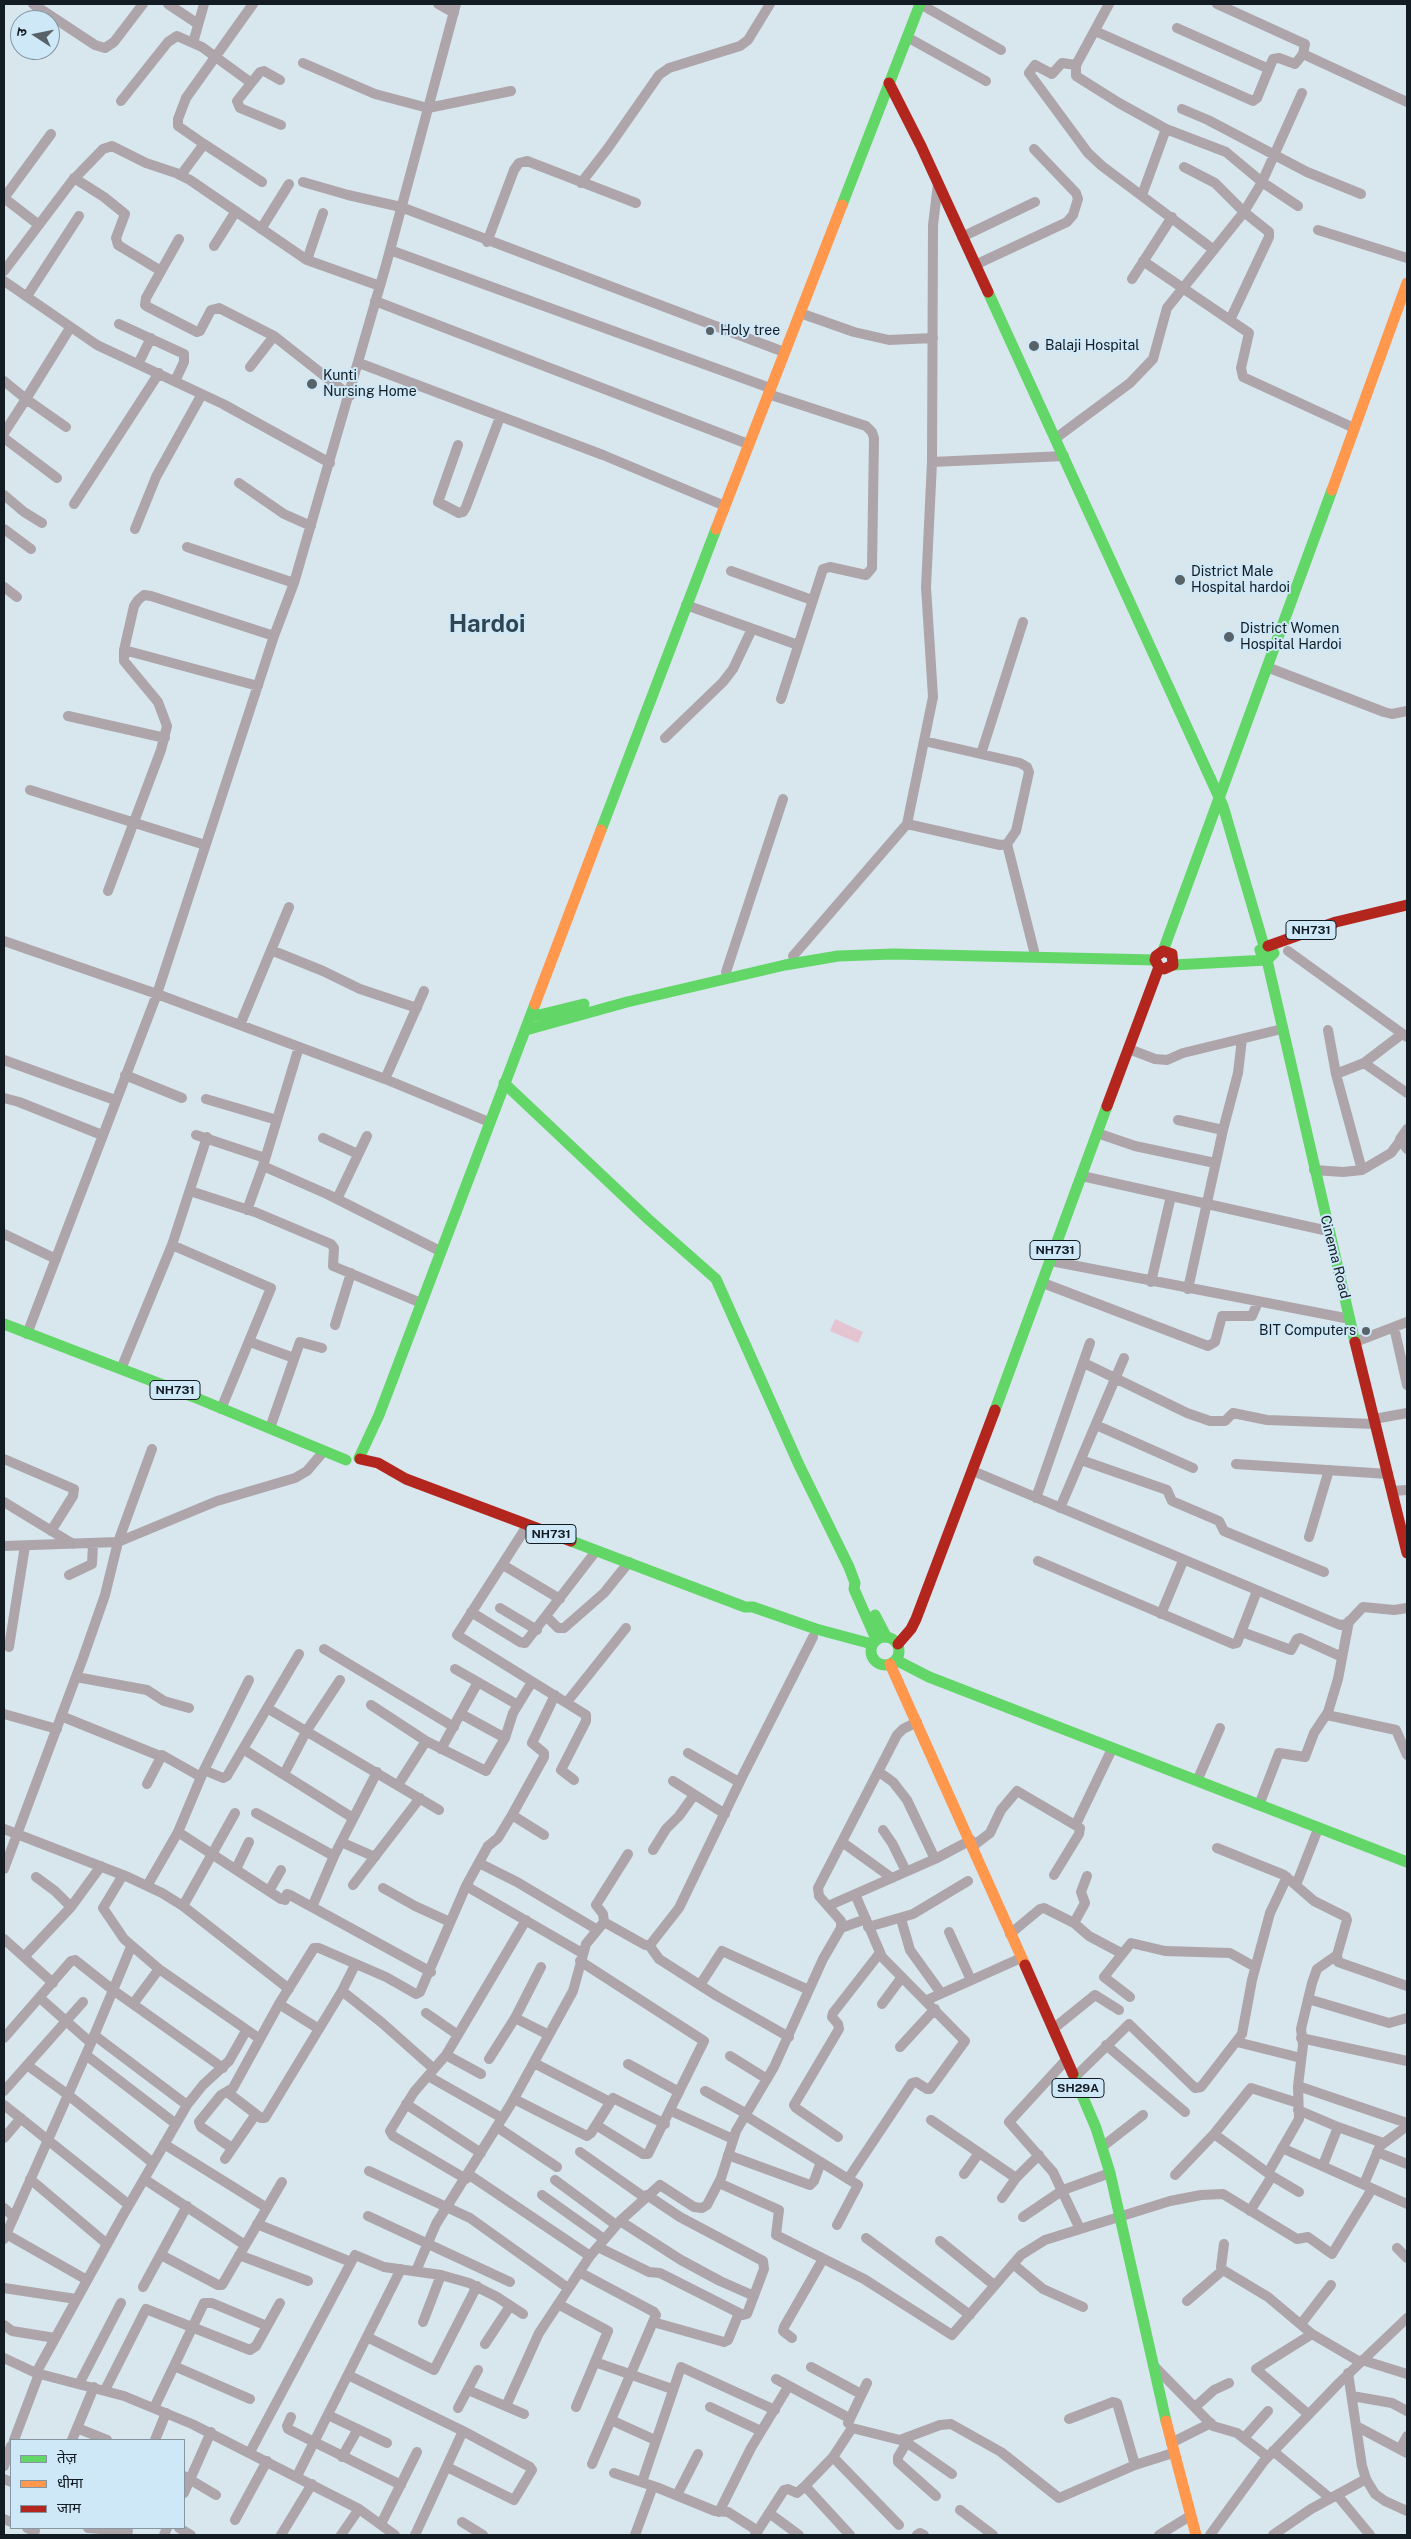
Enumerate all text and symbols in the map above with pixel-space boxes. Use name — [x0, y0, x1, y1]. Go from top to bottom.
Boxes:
north arrow — [10, 10, 60, 60]
text: उ — [13, 27, 30, 38]
place label: Holy tree — [720, 323, 780, 339]
marker: Holy tree — [704, 325, 716, 337]
place label: Balaji Hospital — [1045, 338, 1139, 354]
marker: Balaji Hospital — [1027, 339, 1041, 353]
place label: Kunti Nursing Home — [323, 368, 417, 401]
marker: Kunti Nursing Home — [305, 377, 319, 391]
place label: District Male Hospital hardoi — [1191, 564, 1290, 596]
marker: District Male Hospital hardoi — [1173, 573, 1187, 587]
district label: Hardoi — [449, 611, 525, 639]
place label: District Women Hospital Hardoi — [1240, 621, 1342, 654]
marker: District Women Hospital Hardoi — [1222, 630, 1236, 644]
road number: NH731 — [1286, 920, 1336, 940]
street label: Cinema Road — [1316, 1213, 1354, 1301]
road number: NH731 — [1030, 1240, 1080, 1260]
place label: BIT Computers — [1259, 1323, 1356, 1339]
marker: BIT Computers — [1360, 1325, 1372, 1337]
road number: NH731 — [150, 1380, 200, 1400]
road number: NH731 — [526, 1525, 576, 1544]
road number: SH29A — [1052, 2078, 1104, 2098]
legend — [10, 2439, 185, 2529]
text: तेज़ — [57, 2449, 77, 2466]
text: धीमा — [57, 2474, 83, 2491]
text: जाम — [57, 2499, 81, 2516]

